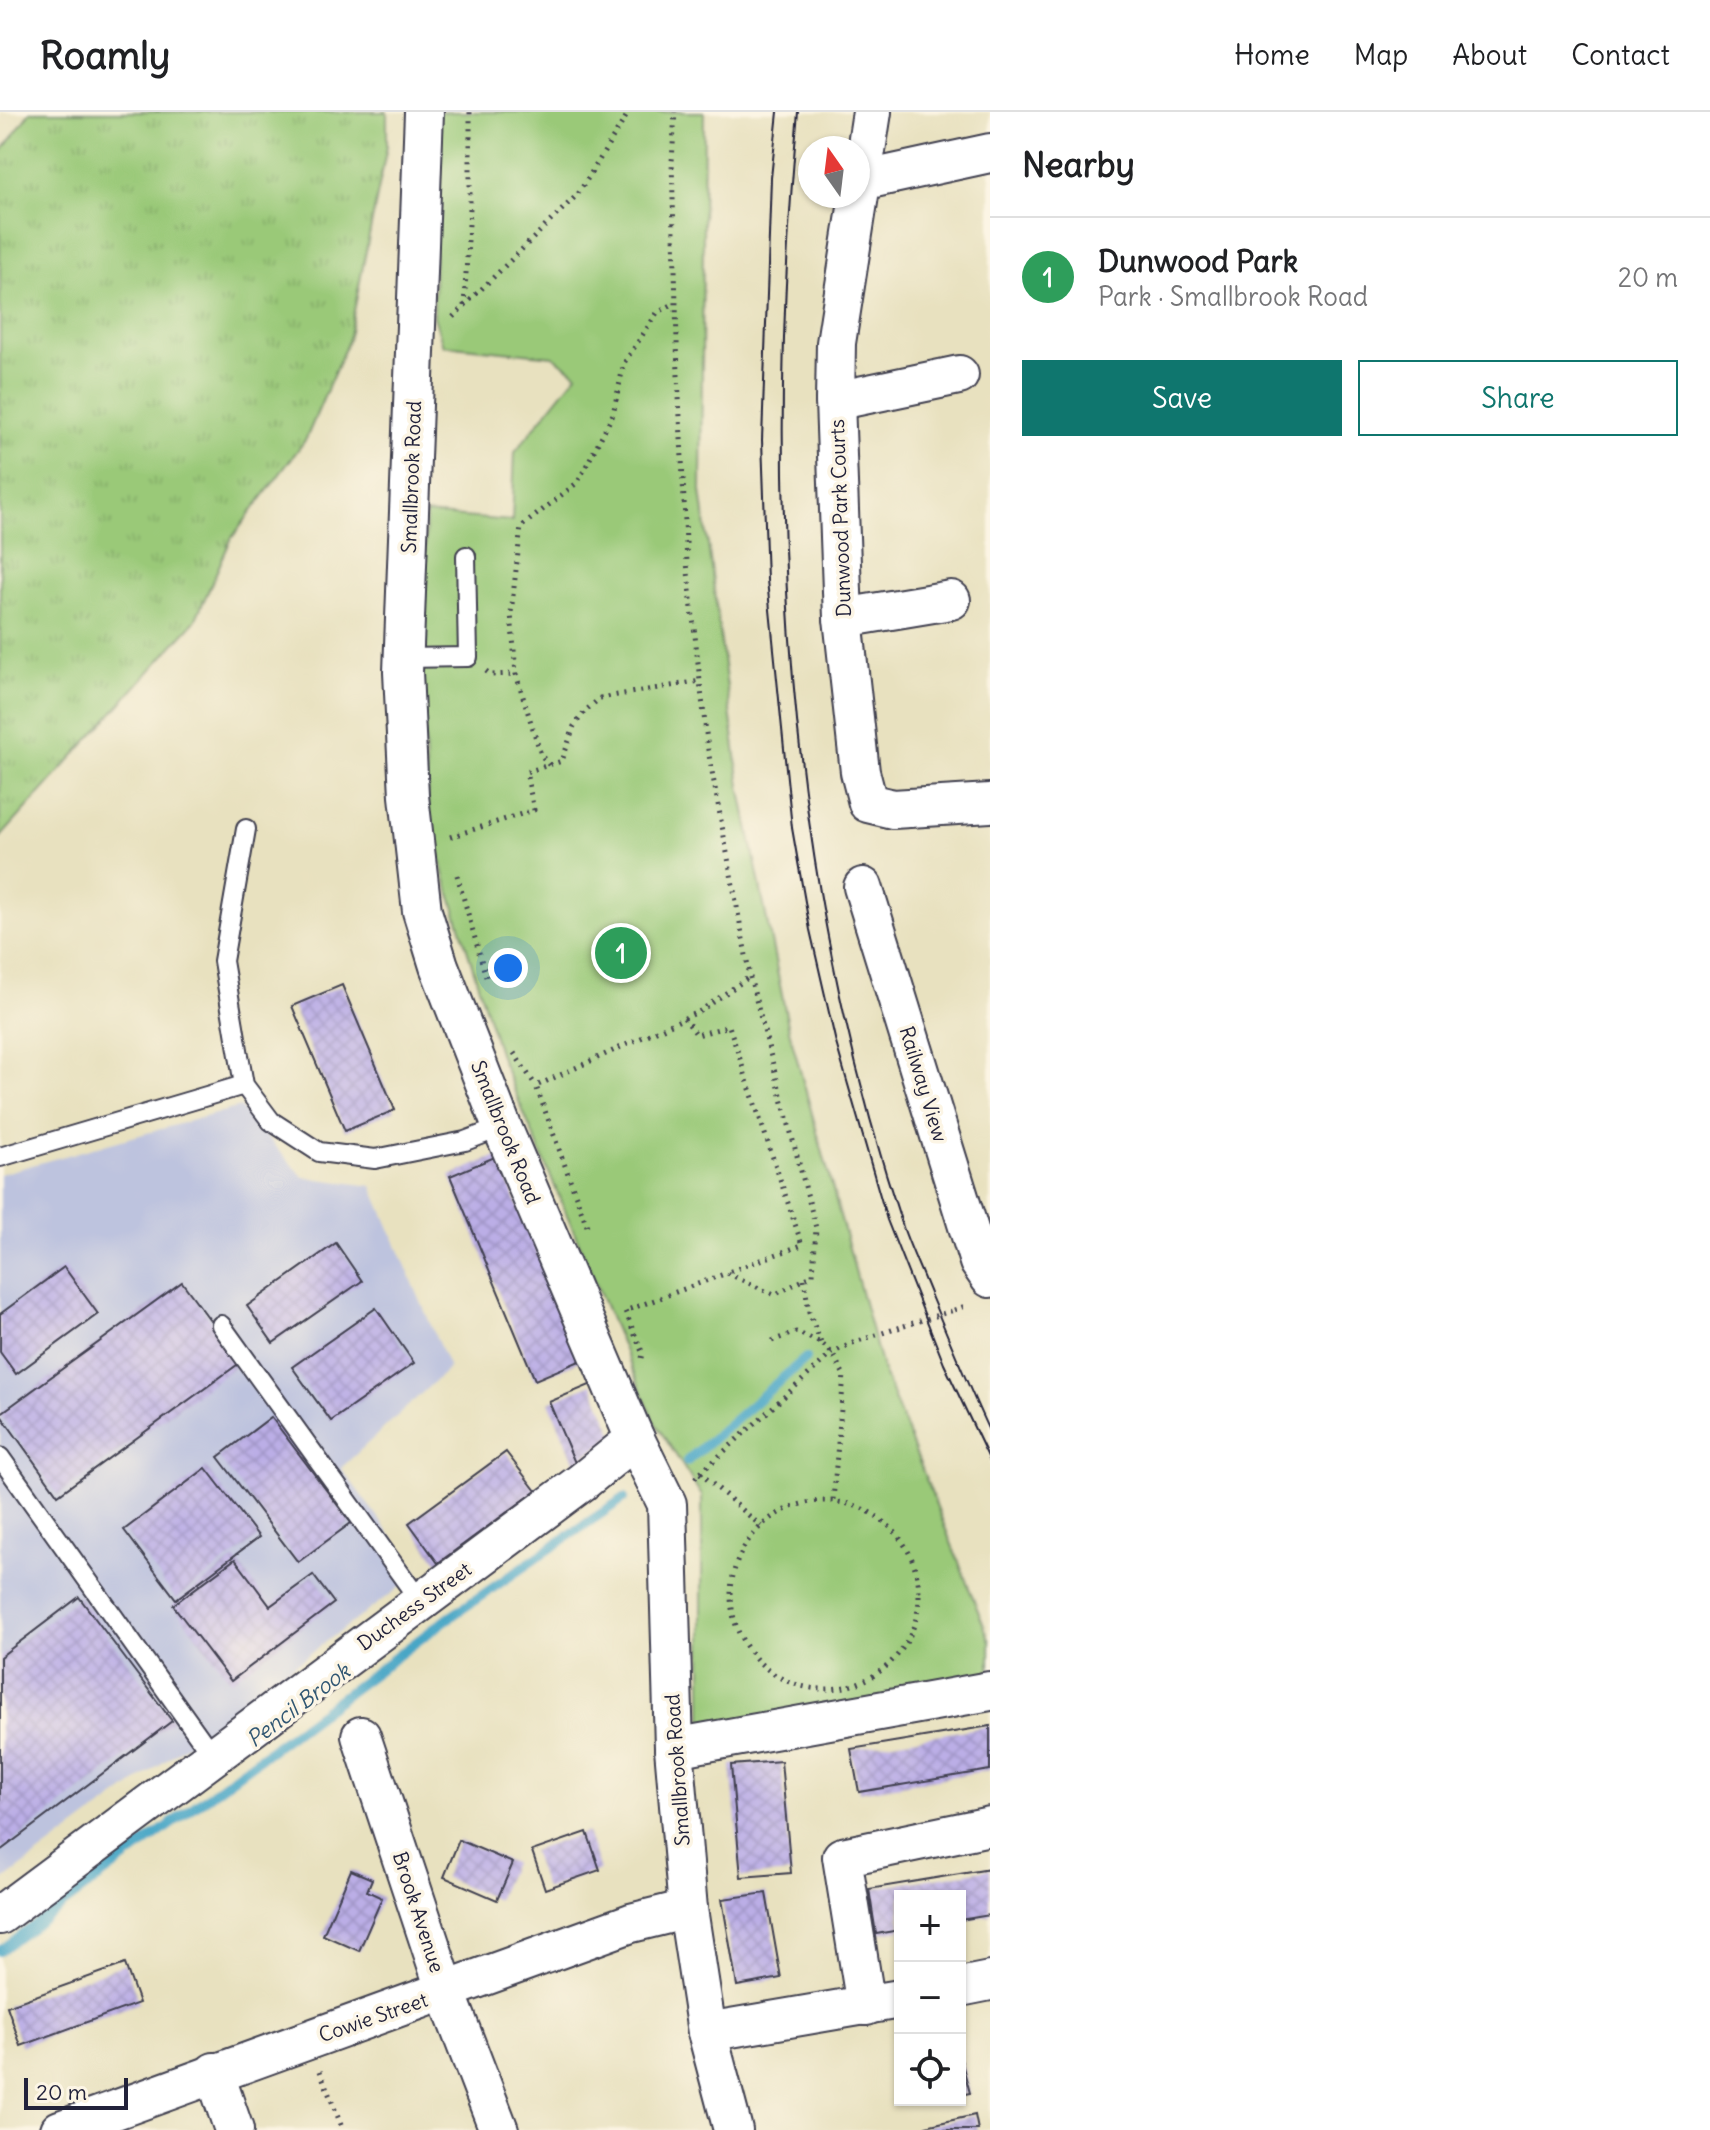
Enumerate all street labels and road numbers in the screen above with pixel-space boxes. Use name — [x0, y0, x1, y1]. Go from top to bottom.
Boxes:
street label: Smallbrook Road — [396, 400, 426, 554]
street label: Dunwood Park Courts — [824, 419, 856, 617]
street label: Railway View — [895, 1023, 954, 1145]
street label: Smallbrook Road — [466, 1057, 546, 1208]
street label: Duchess Street — [352, 1556, 476, 1656]
street label: Smallbrook Road — [659, 1693, 695, 1847]
street label: Brook Avenue — [388, 1848, 450, 1976]
street label: Cowie Street — [315, 1987, 431, 2047]

